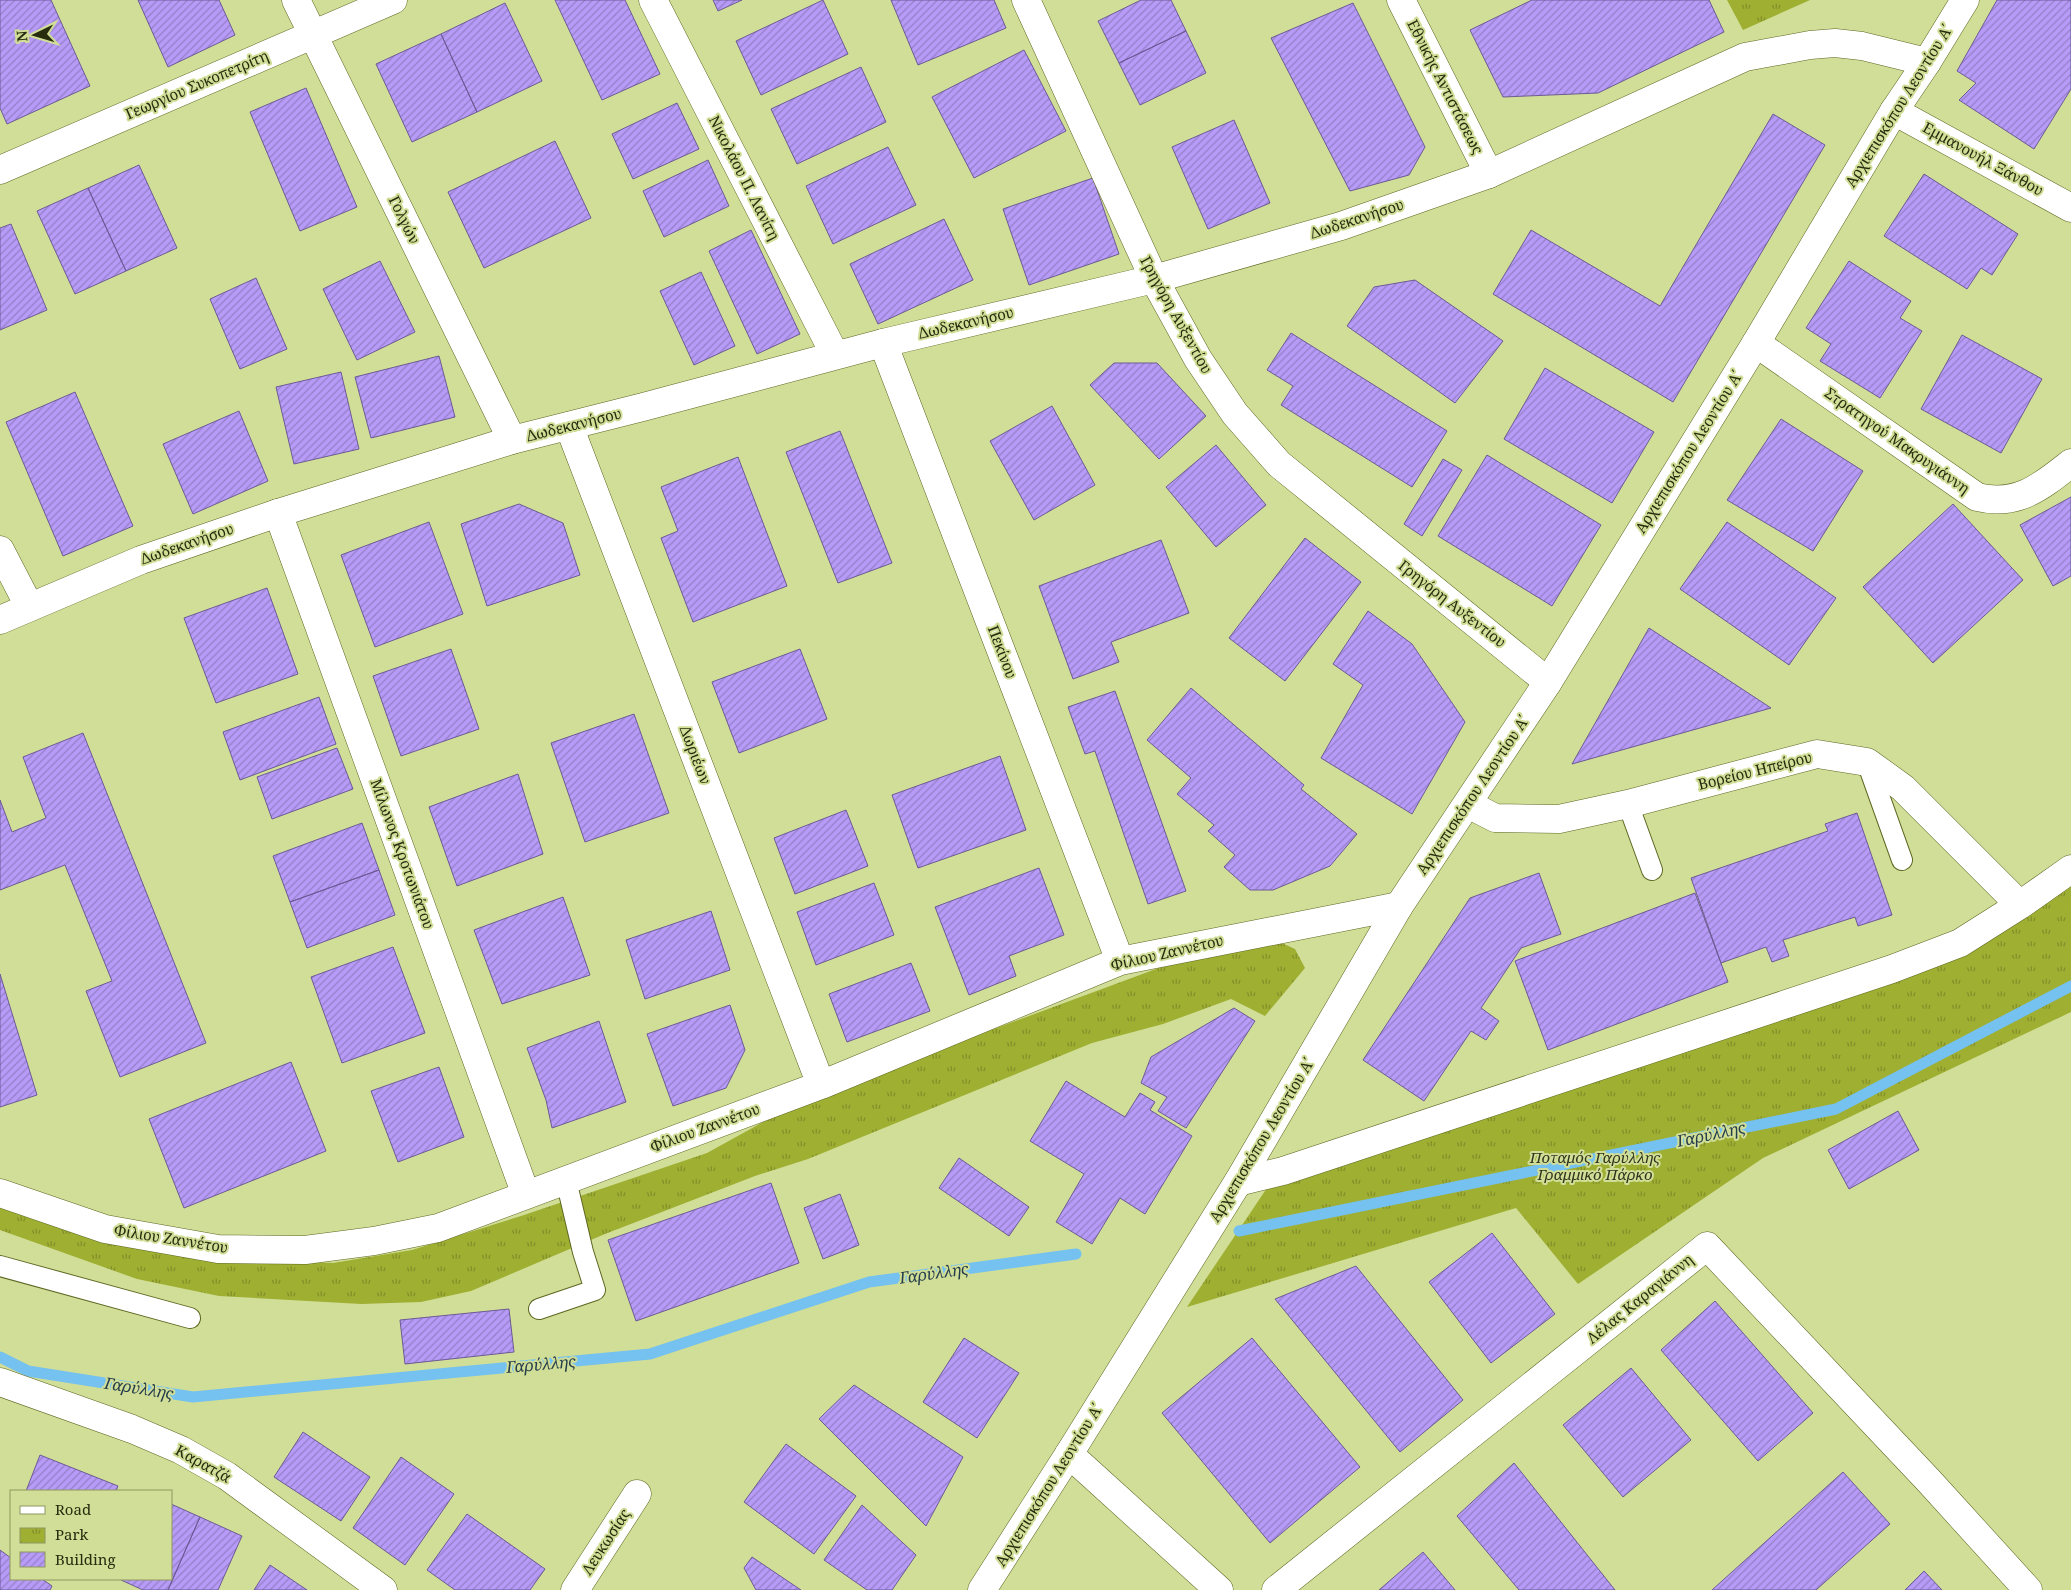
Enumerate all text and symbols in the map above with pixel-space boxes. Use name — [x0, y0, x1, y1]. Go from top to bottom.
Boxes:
north arrow — [10, 10, 60, 60]
street label: Εθνικής Αντιστάσεως — [1403, 16, 1489, 157]
street label: Αρχιεπισκόπου Λεοντίου Α΄ — [1840, 20, 1956, 191]
text: N — [12, 30, 31, 43]
street label: Γεωργίου Συκοπετρίτη — [122, 45, 271, 123]
street label: Νικολάου Π. Λανίτη — [705, 112, 785, 243]
street label: Εμμανουήλ Ξάνθου — [1920, 117, 2047, 200]
street label: Γολγών — [385, 192, 425, 247]
street label: Δωδεκανήσου — [1307, 194, 1406, 243]
street label: Γρηγόρη Αυξεντίου — [1136, 252, 1217, 377]
street label: Δωδεκανήσου — [916, 301, 1015, 343]
street label: Αρχιεπισκόπου Λεοντίου Α΄ — [1630, 366, 1746, 537]
street label: Στρατηγού Μακρυγιάννη — [1821, 382, 1974, 498]
street label: Δωδεκανήσου — [524, 403, 623, 445]
street label: Δωδεκανήσου — [137, 518, 236, 568]
street label: Γρηγόρη Αυξεντίου — [1395, 555, 1510, 651]
street label: Πεκίνου — [984, 622, 1022, 681]
street label: Αρχιεπισκόπου Λεοντίου Α΄ — [1411, 711, 1533, 878]
street label: Δωριέων — [676, 723, 716, 787]
street label: Βορείου Ηπείρου — [1696, 746, 1814, 794]
street label: Μίλωνος Κροτωνιάτου — [366, 776, 439, 932]
street label: Φίλιου Ζαννέτου — [1108, 929, 1225, 975]
street label: Αρχιεπισκόπου Λεοντίου Α΄ — [1204, 1054, 1318, 1225]
street label: Φίλιου Ζαννέτου — [647, 1098, 762, 1156]
water label: Γαρύλλης — [1674, 1116, 1748, 1152]
park label: Ποταμός Γαρύλλης Γραμμικό Πάρκο — [1529, 1147, 1661, 1184]
street label: Φίλιου Ζαννέτου — [113, 1219, 230, 1257]
street label: Λέλας Καραγιάννη — [1582, 1249, 1697, 1348]
water label: Γαρύλλης — [897, 1257, 970, 1289]
water label: Γαρύλλης — [504, 1350, 577, 1378]
water label: Γαρύλλης — [102, 1372, 175, 1404]
street label: Αρχιεπισκόπου Λεοντίου Α΄ — [990, 1399, 1106, 1570]
street label: Καρατζά — [172, 1440, 235, 1487]
legend — [10, 1490, 172, 1580]
text: Road — [55, 1499, 91, 1519]
street label: Λευκωσίας — [576, 1504, 634, 1578]
text: Park — [55, 1524, 89, 1544]
text: Building — [55, 1549, 116, 1569]

